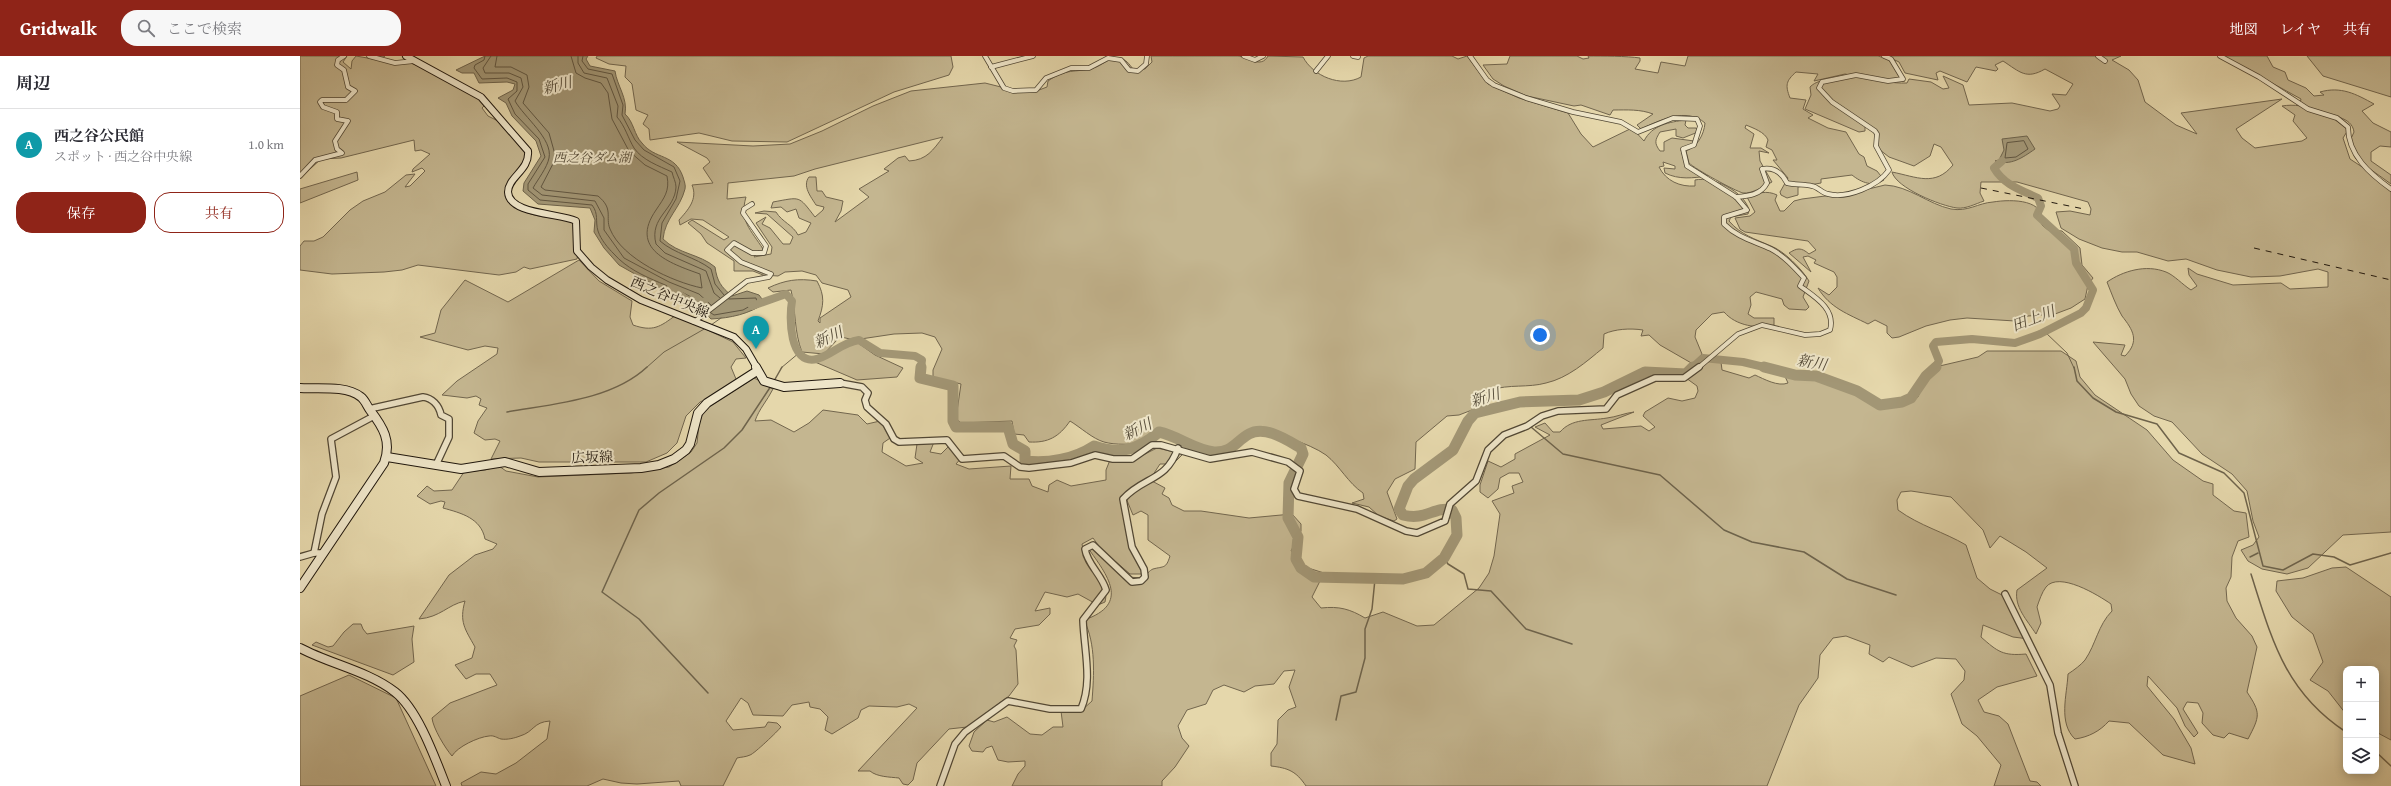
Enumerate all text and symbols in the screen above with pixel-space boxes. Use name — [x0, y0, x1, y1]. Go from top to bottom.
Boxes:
search box — [121, 10, 401, 46]
text: Gridwalk — [20, 14, 97, 42]
icon: search — [135, 17, 157, 39]
text: ここで検索 — [167, 18, 242, 39]
text: 地図 — [2230, 19, 2258, 39]
text: レイヤ — [2280, 19, 2321, 39]
text: 共有 — [2343, 19, 2371, 39]
text: 周辺 — [16, 70, 50, 95]
water label: 新川 — [540, 71, 576, 99]
text: 西之谷公民館 — [54, 125, 144, 146]
text: A — [25, 135, 33, 154]
text: 1.0 km — [248, 135, 284, 154]
text: スポット · 西之谷中央線 — [54, 147, 192, 166]
water label: 西之谷ダム湖 — [553, 148, 633, 167]
button: 保存 — [16, 192, 146, 233]
button: 共有 — [154, 192, 284, 233]
street label: 西之谷中央線 — [627, 271, 713, 323]
water label: 田上川 — [2008, 299, 2060, 336]
pin: A — [743, 316, 769, 349]
water label: 新川 — [810, 320, 848, 353]
your location — [1530, 325, 1550, 345]
water label: 新川 — [1795, 349, 1831, 375]
water label: 新川 — [1468, 382, 1504, 411]
water label: 新川 — [1119, 412, 1157, 445]
street label: 広坂線 — [571, 446, 613, 468]
map controls — [2343, 666, 2379, 774]
button: + — [2343, 666, 2379, 702]
button: − — [2343, 702, 2379, 738]
button: layers — [2343, 738, 2379, 774]

